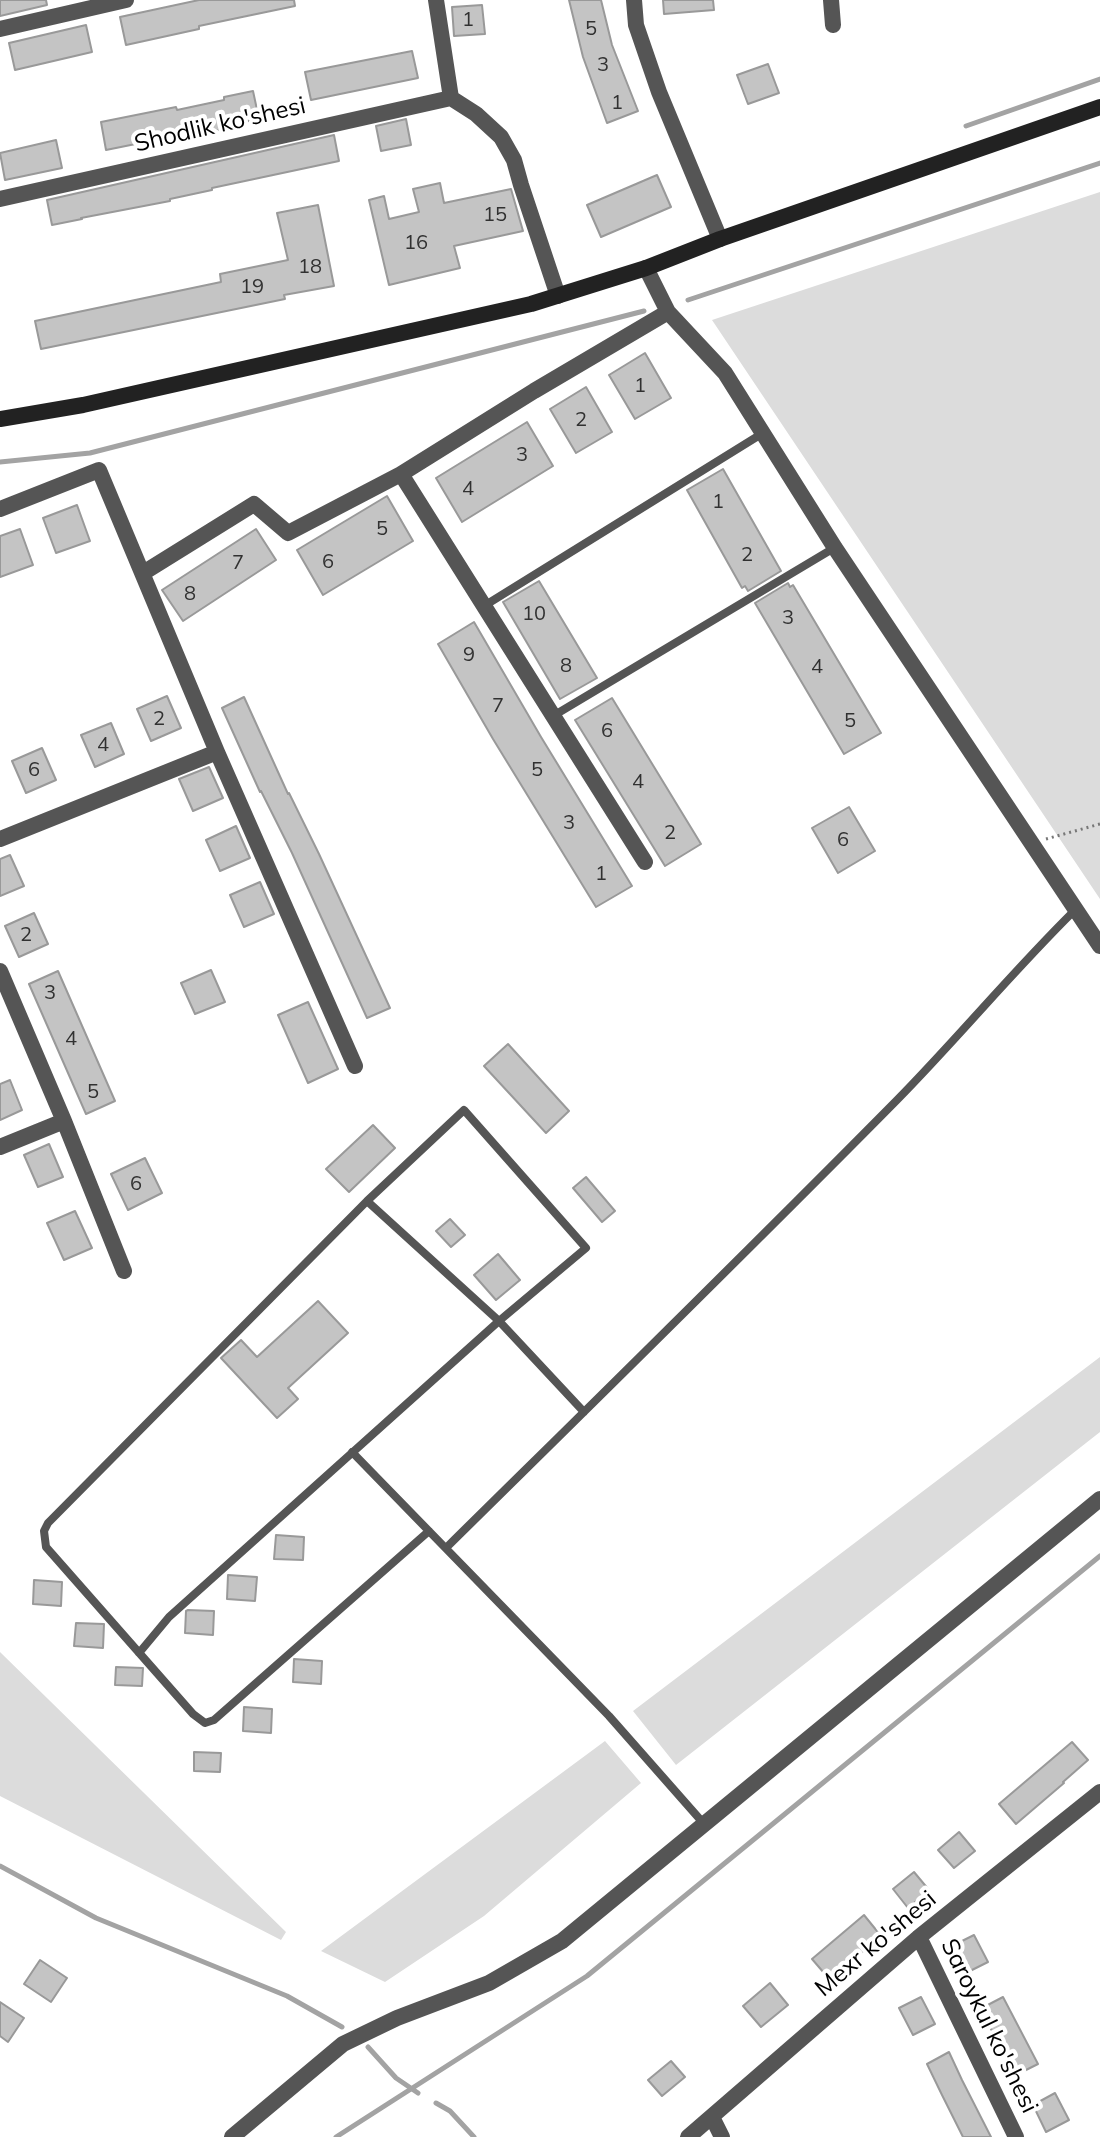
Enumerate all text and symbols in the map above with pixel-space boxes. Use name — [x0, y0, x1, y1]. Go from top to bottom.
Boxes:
house number: 1 — [462, 8, 474, 32]
house number: 5 — [585, 17, 597, 41]
house number: 3 — [597, 53, 609, 77]
street label: Shodlik ko'shesi — [132, 91, 308, 159]
house number: 1 — [611, 91, 623, 115]
house number: 15 — [483, 203, 507, 227]
house number: 16 — [404, 231, 428, 255]
house number: 18 — [298, 255, 322, 279]
house number: 19 — [240, 275, 264, 299]
house number: 1 — [634, 374, 646, 398]
house number: 2 — [575, 408, 587, 432]
house number: 3 — [516, 443, 528, 467]
house number: 4 — [462, 477, 474, 501]
house number: 1 — [712, 490, 724, 514]
house number: 5 — [376, 517, 388, 541]
house number: 2 — [741, 543, 753, 567]
house number: 6 — [322, 550, 334, 574]
house number: 7 — [232, 551, 244, 575]
house number: 8 — [184, 582, 196, 606]
house number: 10 — [522, 602, 546, 626]
house number: 3 — [782, 606, 794, 630]
house number: 9 — [463, 643, 475, 667]
house number: 8 — [560, 654, 572, 678]
house number: 4 — [811, 655, 823, 679]
house number: 7 — [492, 694, 504, 718]
house number: 2 — [153, 707, 165, 731]
house number: 5 — [844, 709, 856, 733]
house number: 6 — [601, 719, 613, 743]
house number: 4 — [97, 733, 109, 757]
house number: 6 — [28, 758, 40, 782]
house number: 5 — [531, 758, 543, 782]
house number: 4 — [632, 770, 644, 794]
house number: 3 — [563, 811, 575, 835]
house number: 2 — [664, 821, 676, 845]
house number: 6 — [837, 828, 849, 852]
house number: 1 — [595, 862, 607, 886]
house number: 2 — [20, 923, 32, 947]
house number: 3 — [44, 981, 56, 1005]
house number: 4 — [65, 1027, 77, 1051]
house number: 5 — [87, 1080, 99, 1104]
house number: 6 — [130, 1172, 142, 1196]
street label: Mexr ko'shesi — [810, 1885, 942, 2003]
street label: Saroykul ko'shesi — [934, 1934, 1044, 2118]

